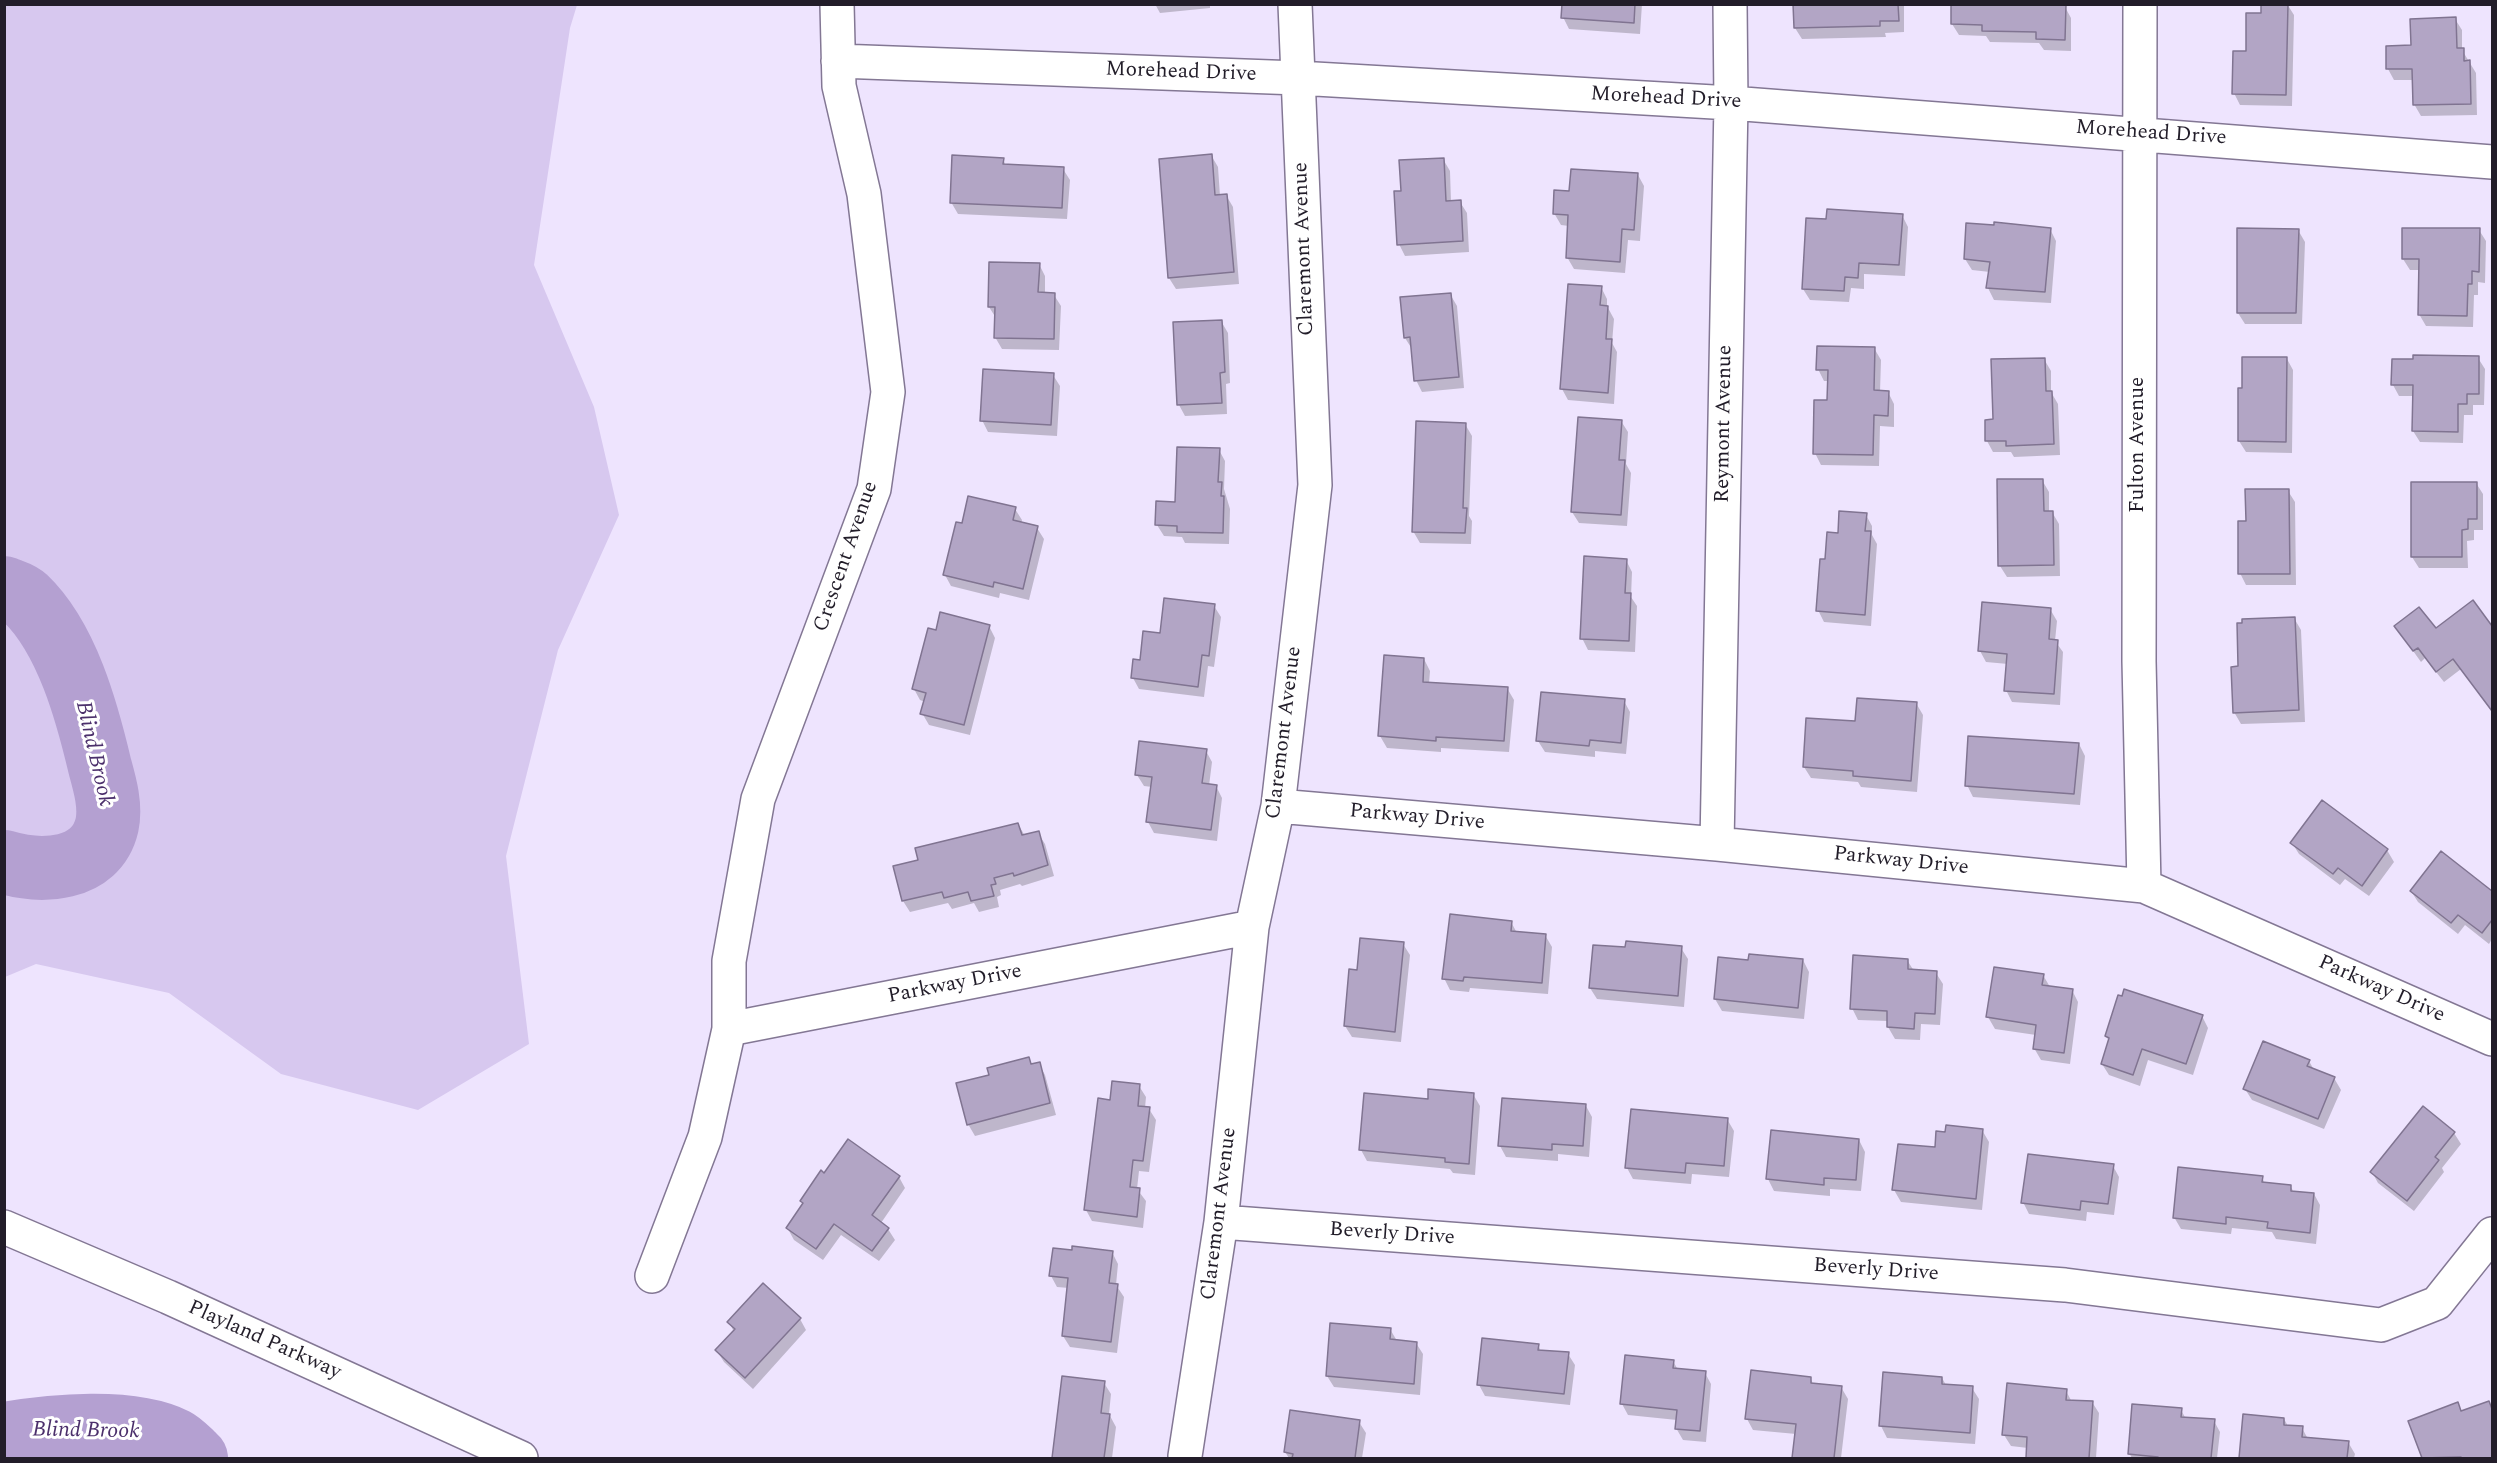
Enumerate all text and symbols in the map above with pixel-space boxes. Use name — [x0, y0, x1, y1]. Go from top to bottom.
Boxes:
street label: Morehead Drive — [1105, 58, 1257, 88]
street label: Morehead Drive — [1590, 82, 1742, 116]
street label: Morehead Drive — [2075, 116, 2227, 152]
street label: Claremont Avenue — [1289, 162, 1321, 336]
street label: Reymont Avenue — [1711, 345, 1739, 503]
street label: Fulton Avenue — [2126, 377, 2152, 513]
street label: Crescent Avenue — [809, 479, 885, 635]
street label: Claremont Avenue — [1262, 645, 1308, 821]
water label: Blind Brook — [68, 699, 118, 809]
street label: Parkway Drive — [1348, 800, 1486, 836]
street label: Parkway Drive — [1832, 842, 1970, 882]
street label: Parkway Drive — [2314, 951, 2448, 1029]
street label: Parkway Drive — [886, 960, 1024, 1010]
street label: Claremont Avenue — [1197, 1126, 1243, 1302]
street label: Beverly Drive — [1328, 1218, 1456, 1252]
street label: Beverly Drive — [1812, 1254, 1940, 1288]
street label: Playland Parkway — [184, 1296, 344, 1386]
water label: Blind Brook — [32, 1418, 140, 1446]

